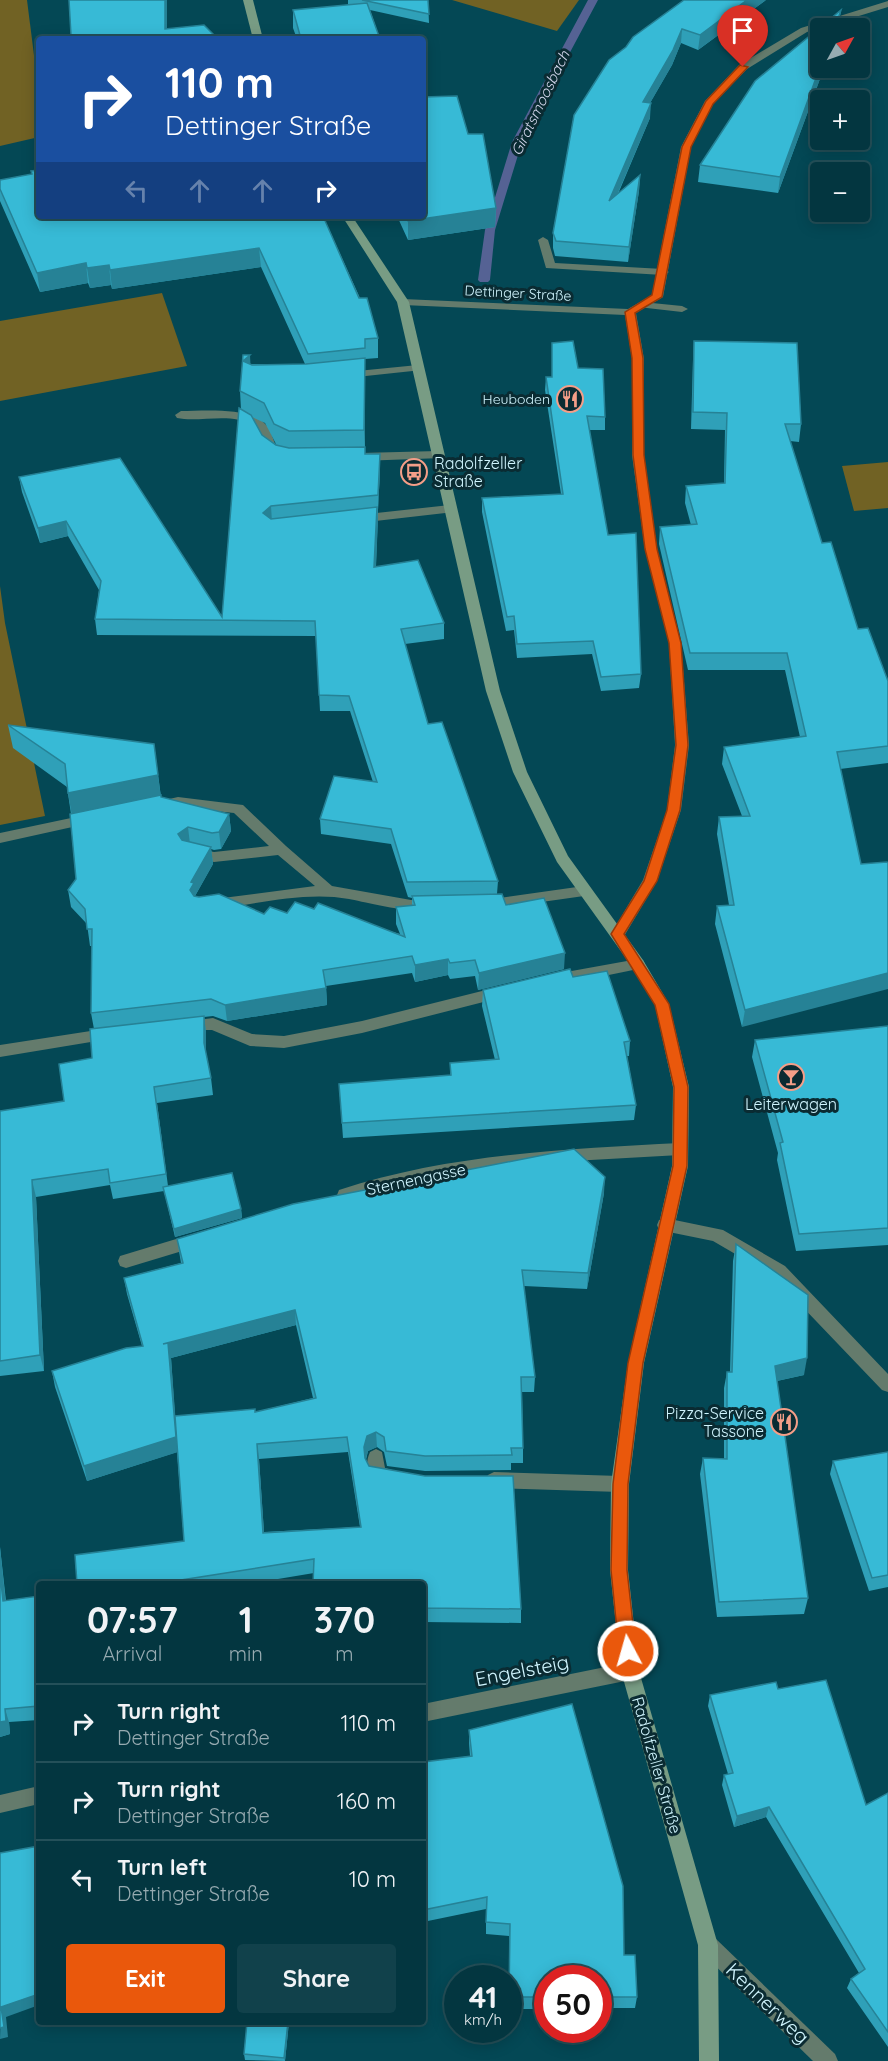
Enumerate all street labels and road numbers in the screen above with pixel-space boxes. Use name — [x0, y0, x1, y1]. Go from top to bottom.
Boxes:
street label: Dettinger Straße — [464, 281, 572, 305]
street label: Sternengasse — [365, 1159, 467, 1199]
street label: Engelsteig — [473, 1649, 571, 1691]
street label: Radolfzeller Straße — [628, 1694, 686, 1836]
street label: Kennerweg — [721, 1957, 815, 2049]

